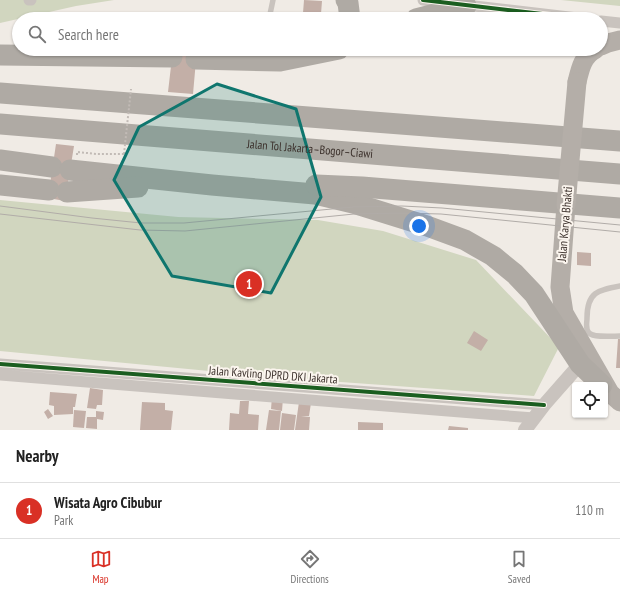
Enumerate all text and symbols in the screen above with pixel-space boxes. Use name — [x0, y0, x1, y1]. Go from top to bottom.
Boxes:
search box — [12, 12, 608, 56]
icon: search — [26, 23, 48, 45]
text: Search here — [58, 25, 119, 44]
street label: Jalan Tol Jakarta–Bogor–Ciawi — [245, 136, 374, 161]
street label: Jalan Karya Bhakti — [554, 186, 575, 263]
your location — [409, 216, 429, 236]
pin: 1 — [236, 269, 262, 299]
street label: Jalan Kavling DPRD DKI Jakarta — [207, 362, 338, 387]
map controls — [572, 382, 608, 418]
button: locate — [572, 382, 608, 418]
text: Nearby — [16, 445, 59, 467]
text: Wisata Agro Cibubur — [54, 493, 162, 512]
text: 1 — [26, 502, 32, 519]
text: 110 m — [575, 502, 604, 519]
text: Park — [54, 512, 73, 529]
tab: Map — [90, 548, 112, 586]
tab: Directions — [291, 548, 329, 586]
tab: Saved — [508, 548, 530, 586]

